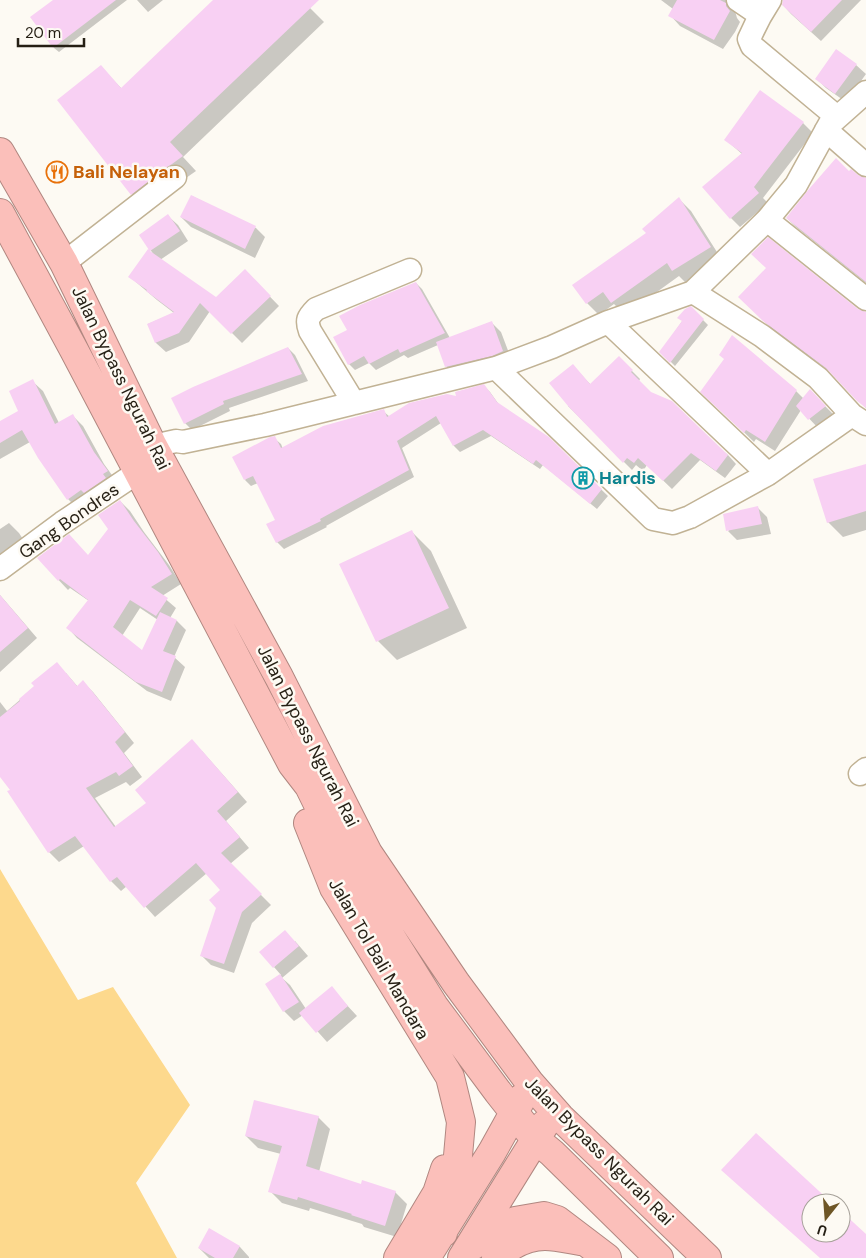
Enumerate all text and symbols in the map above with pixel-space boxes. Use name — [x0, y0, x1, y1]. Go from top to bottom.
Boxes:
scale bar — [18, 15, 84, 47]
text: 20 m — [25, 23, 61, 43]
restaurant icon: Bali Nelayan — [45, 160, 69, 184]
place label: Bali Nelayan — [73, 160, 180, 184]
street label: Jalan Bypass Ngurah Rai — [66, 282, 176, 474]
building icon: Hardis — [571, 466, 595, 490]
place label: Hardis — [599, 466, 656, 490]
street label: Gang Bondres — [14, 478, 124, 564]
street label: Jalan Bypass Ngurah Rai — [252, 641, 364, 831]
street label: Jalan Tol Bali Mandara — [323, 874, 435, 1044]
street label: Jalan Bypass Ngurah Rai — [519, 1071, 679, 1231]
north arrow — [801, 1193, 851, 1243]
text: U — [815, 1220, 829, 1240]

